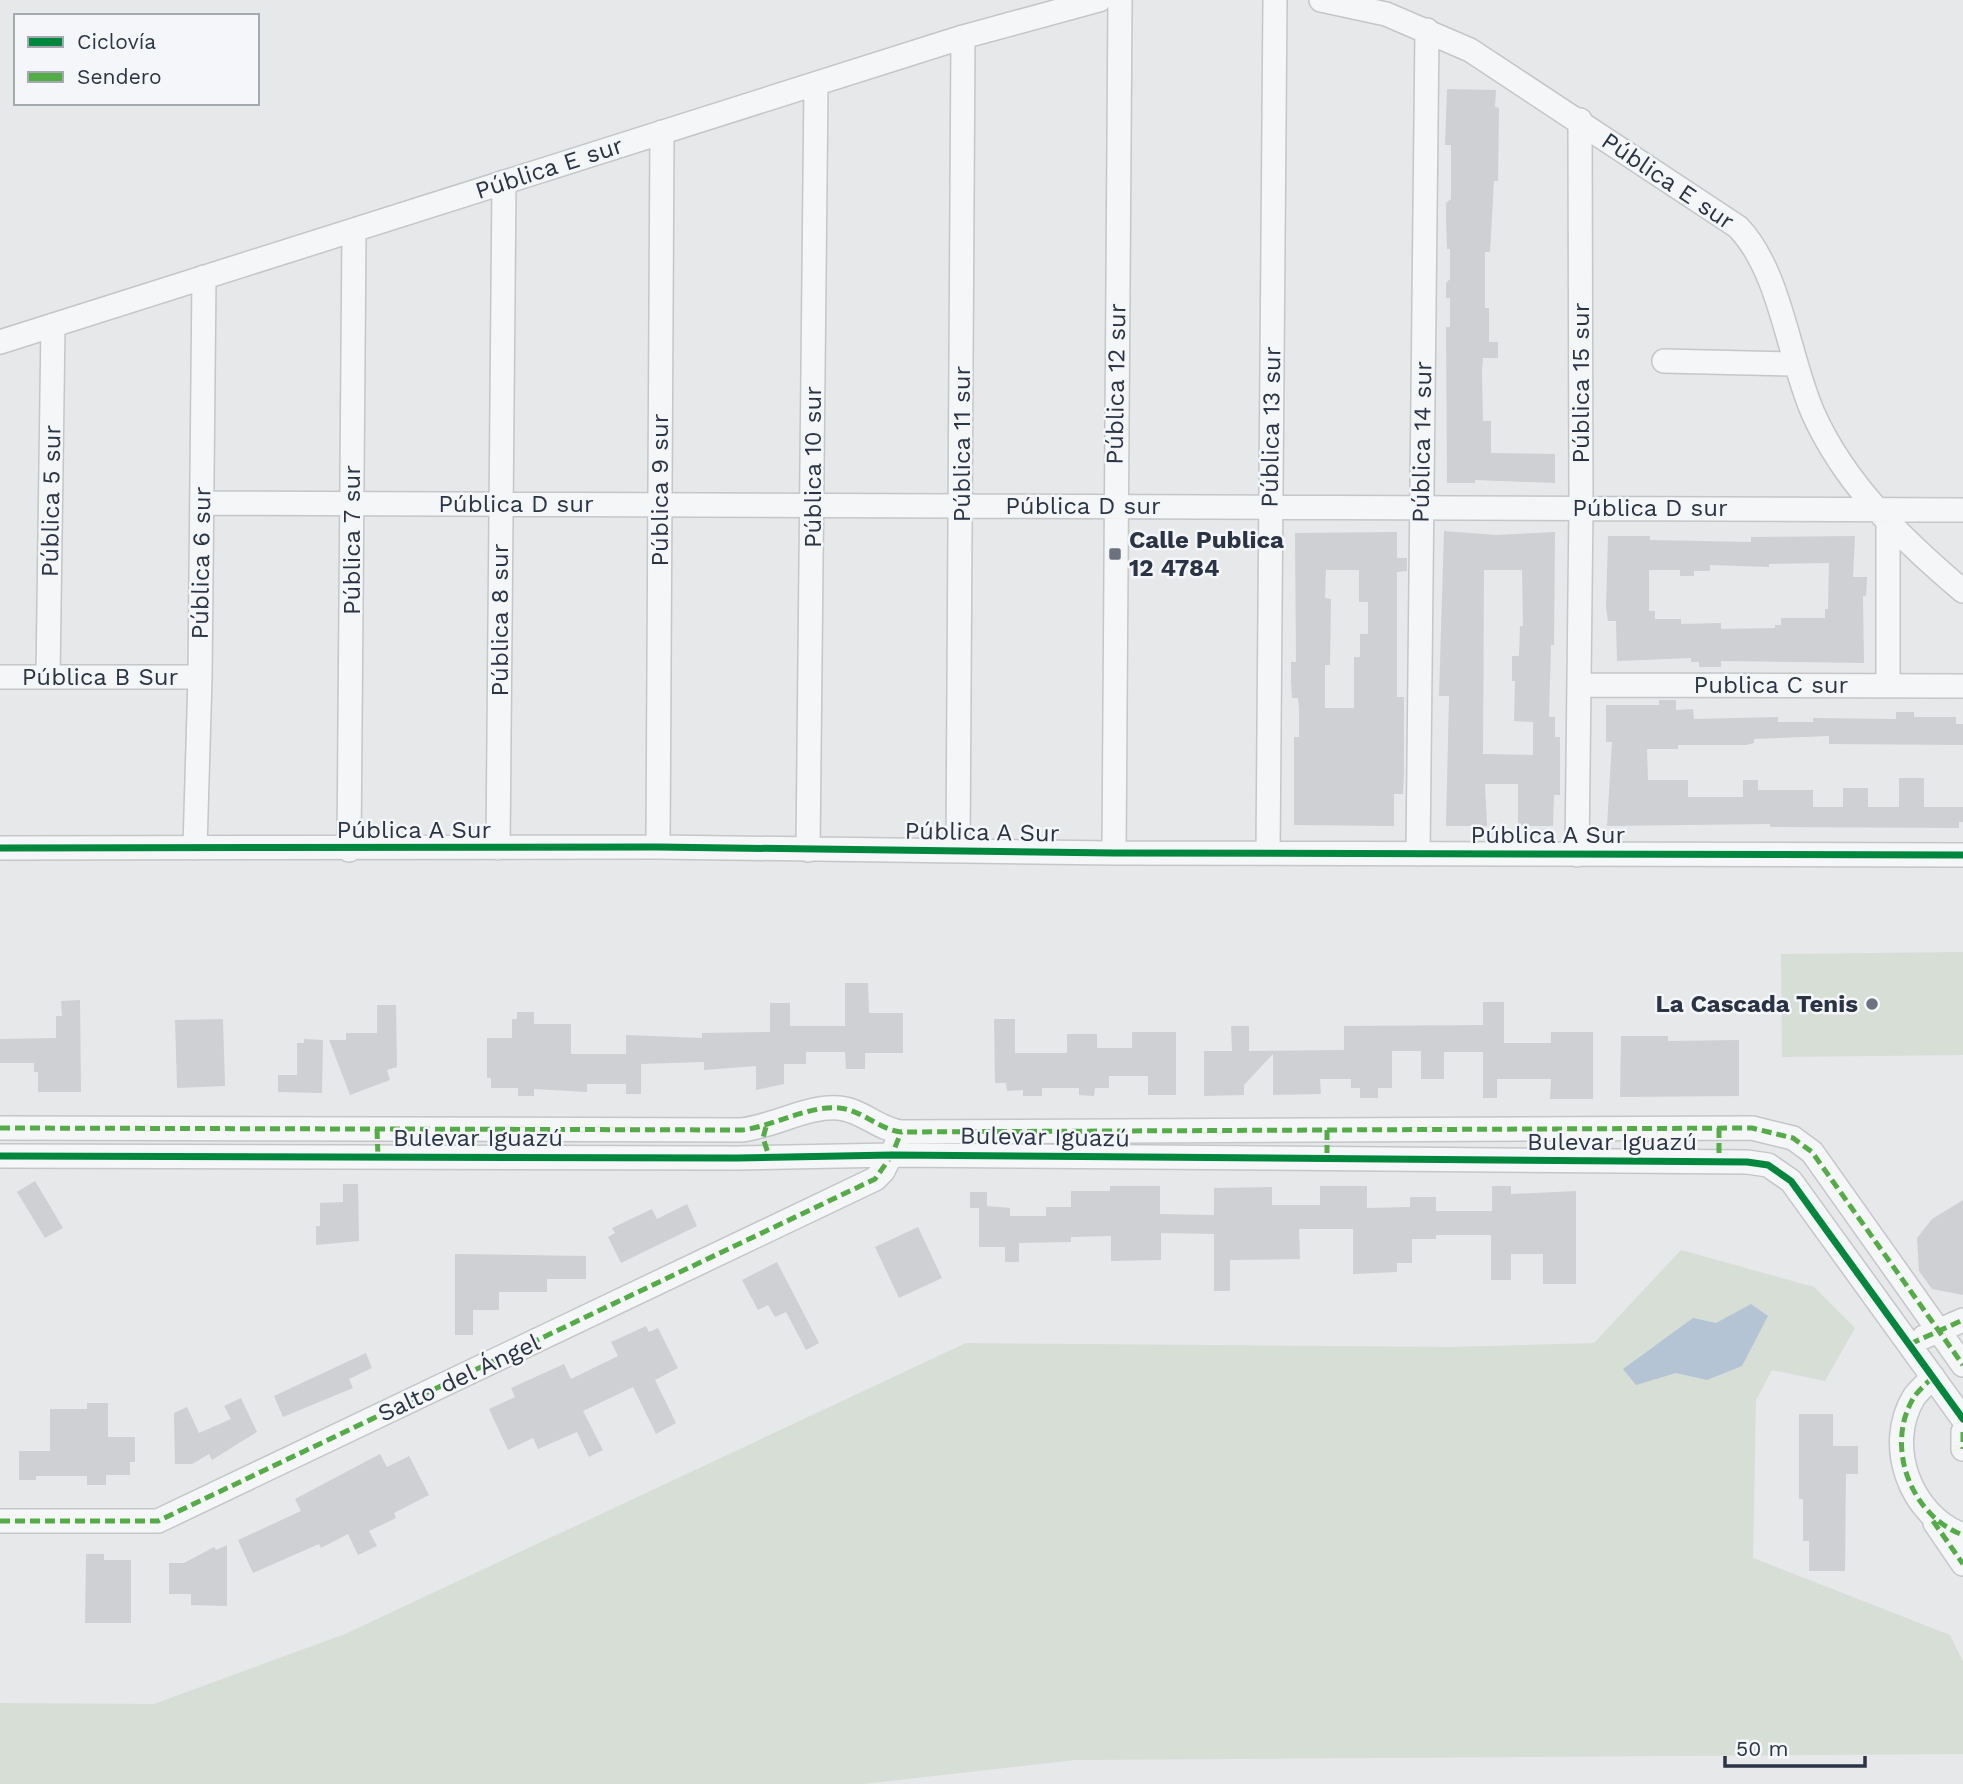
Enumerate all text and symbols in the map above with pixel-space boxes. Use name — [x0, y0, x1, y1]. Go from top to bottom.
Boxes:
legend — [14, 14, 259, 105]
text: Ciclovía — [77, 29, 156, 54]
text: Sendero — [77, 64, 162, 89]
street label: Pública E sur — [1596, 126, 1740, 236]
street label: Pública E sur — [472, 131, 627, 205]
street label: Pública 15 sur — [1567, 302, 1595, 464]
street label: Pública 12 sur — [1101, 303, 1131, 465]
street label: Pública 13 sur — [1256, 346, 1286, 508]
street label: Pública 14 sur — [1407, 361, 1437, 523]
street label: Pública 11 sur — [948, 366, 976, 522]
street label: Pública 10 sur — [799, 386, 827, 548]
street label: Pública 9 sur — [646, 413, 674, 567]
street label: Pública 5 sur — [36, 424, 66, 577]
street label: Pública 7 sur — [338, 465, 366, 615]
street label: Pública 6 sur — [186, 486, 216, 640]
street label: Pública D sur — [438, 490, 594, 518]
street label: Pública D sur — [1005, 492, 1161, 520]
street label: Pública D sur — [1572, 494, 1728, 522]
place label: Calle Publica 12 4784 — [1129, 526, 1284, 582]
street label: Pública 8 sur — [486, 543, 514, 697]
marker: Calle Publica 12 4784 — [1107, 546, 1123, 562]
street label: Pública B Sur — [22, 663, 179, 691]
street label: Publica C sur — [1694, 671, 1849, 699]
street label: Pública A Sur — [337, 816, 492, 844]
street label: Pública A Sur — [904, 817, 1060, 847]
street label: Pública A Sur — [1471, 821, 1626, 849]
place label: La Cascada Tenis — [1655, 990, 1858, 1018]
marker: La Cascada Tenis — [1864, 996, 1880, 1012]
street label: Bulevar Iguazú — [960, 1122, 1130, 1152]
street label: Bulevar Iguazú — [393, 1124, 563, 1152]
street label: Bulevar Iguazú — [1527, 1128, 1697, 1156]
street label: Salto del Ángel — [374, 1328, 545, 1428]
scale bar — [1725, 1724, 1865, 1768]
text: 50 m — [1736, 1736, 1788, 1761]

